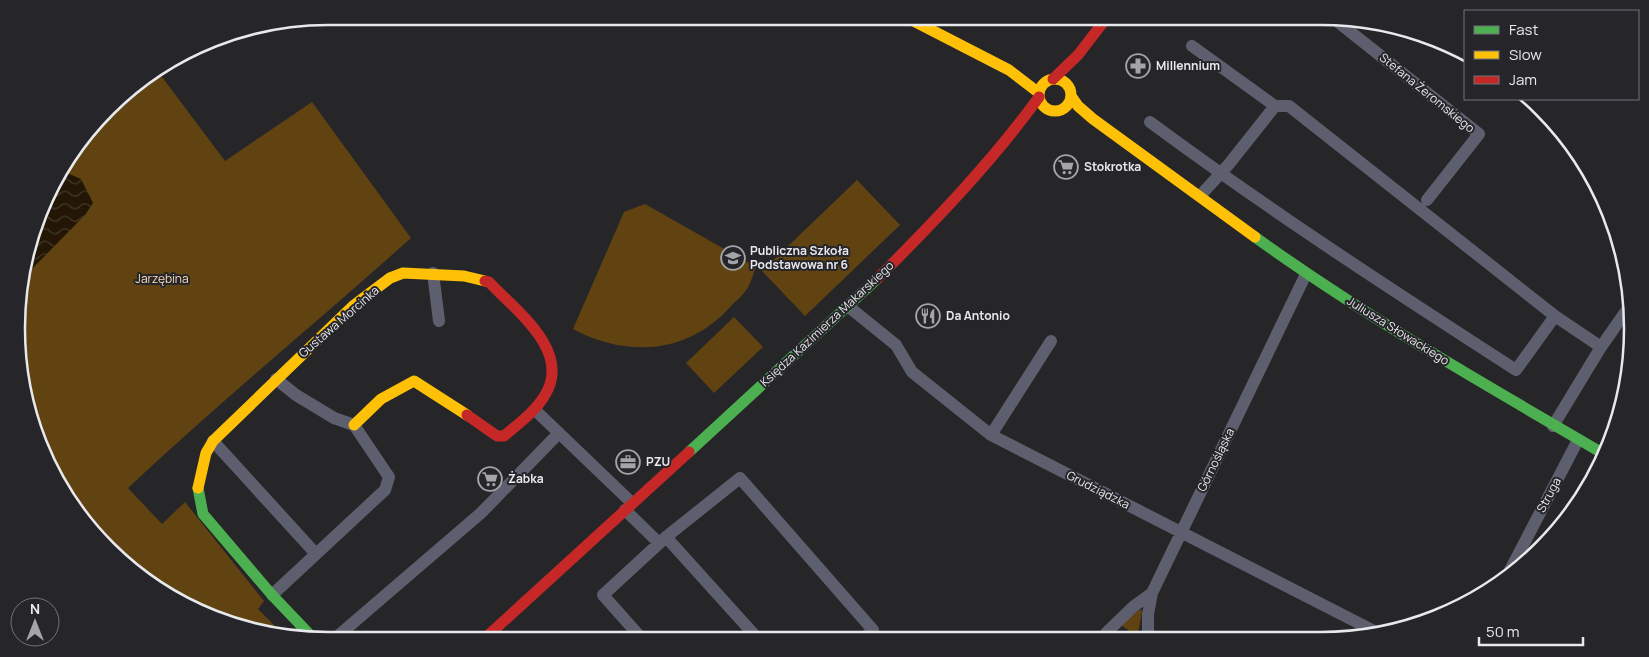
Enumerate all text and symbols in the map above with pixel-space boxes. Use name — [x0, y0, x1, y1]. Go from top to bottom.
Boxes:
legend — [1464, 10, 1639, 100]
text: Fast — [1509, 19, 1538, 40]
text: Slow — [1509, 44, 1542, 65]
street label: Stefana Żeromskiego — [1376, 49, 1479, 136]
pharmacy icon: Millennium — [1125, 53, 1151, 79]
place label: Millennium — [1156, 57, 1220, 74]
text: Jam — [1509, 69, 1537, 90]
supermarket icon: Stokrotka — [1053, 154, 1079, 180]
place label: Stokrotka — [1084, 158, 1141, 175]
place label: Publiczna Szkoła Podstawowa nr 6 — [750, 242, 849, 273]
school or university icon: Publiczna Szkoła Podstawowa nr 6 — [720, 245, 746, 271]
street label: Księdza Kazimierza Makarskiego — [756, 257, 897, 390]
park label: Jarzębina — [135, 270, 189, 287]
street label: Gustawa Morcinka — [295, 282, 383, 361]
street label: Juliusza Słowackiego — [1344, 292, 1453, 369]
restaurant icon: Da Antonio — [915, 303, 941, 329]
place label: Da Antonio — [946, 307, 1010, 324]
street label: Górnośląska — [1193, 425, 1238, 494]
office icon: PZU — [615, 449, 641, 475]
place label: PZU — [646, 453, 670, 470]
supermarket icon: Żabka — [477, 466, 503, 492]
street label: Grudziądzka — [1064, 466, 1133, 513]
place label: Żabka — [508, 470, 544, 487]
street label: Struga — [1532, 474, 1565, 515]
north arrow — [10, 597, 60, 647]
text: N — [30, 599, 40, 618]
scale bar — [1479, 614, 1583, 646]
text: 50 m — [1486, 621, 1520, 642]

